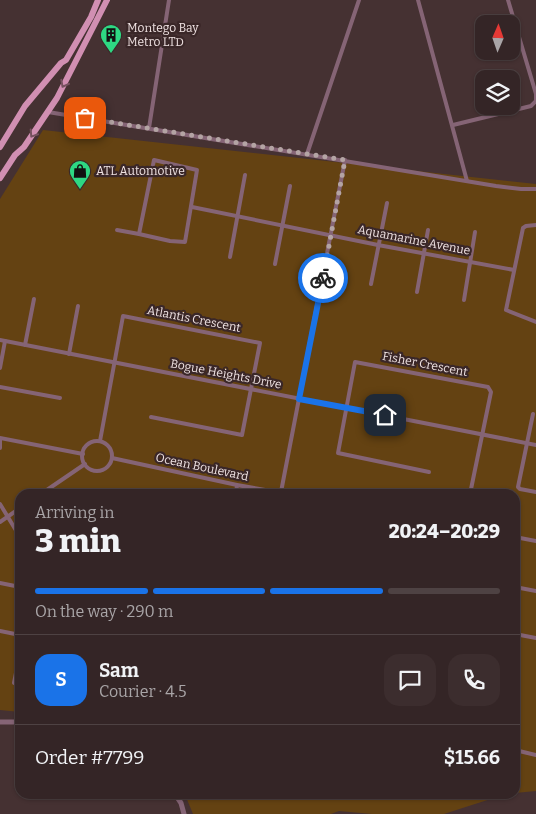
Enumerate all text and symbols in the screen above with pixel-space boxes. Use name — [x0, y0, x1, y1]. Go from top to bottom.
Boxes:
north arrow — [475, 15, 520, 60]
map controls — [475, 15, 520, 115]
place label: Montego Bay Metro LTD — [127, 21, 199, 49]
building icon: Montego Bay Metro LTD — [99, 23, 123, 54]
button: layers — [475, 70, 520, 115]
one-way arrow — [60, 79, 70, 88]
pin — [64, 97, 106, 139]
icon: bag — [71, 104, 99, 132]
one-way arrow — [29, 129, 39, 138]
shop icon: ATL Automotive — [68, 159, 92, 190]
place label: ATL Automotive — [96, 164, 185, 178]
street label: Aquamarine Avenue — [356, 222, 472, 258]
courier — [298, 253, 348, 303]
icon: bike — [309, 264, 337, 292]
street label: Atlantis Crescent — [146, 303, 243, 335]
street label: Fisher Crescent — [381, 349, 470, 379]
street label: Bogue Heights Drive — [169, 356, 283, 392]
pin — [364, 394, 406, 436]
icon: home — [371, 401, 399, 429]
street label: Ocean Boulevard — [154, 450, 250, 484]
text: Arriving in — [35, 503, 114, 522]
text: 20:24–20:29 — [389, 520, 500, 543]
text: 3 min — [35, 522, 121, 560]
text: On the way · 290 m — [35, 602, 173, 621]
button: chat — [384, 654, 436, 706]
button: phone — [448, 654, 500, 706]
text: Sam — [99, 659, 139, 682]
text: S — [55, 668, 67, 691]
text: Courier · 4.5 — [99, 682, 187, 701]
text: Order #7799 — [35, 746, 144, 769]
text: $15.66 — [444, 746, 500, 769]

